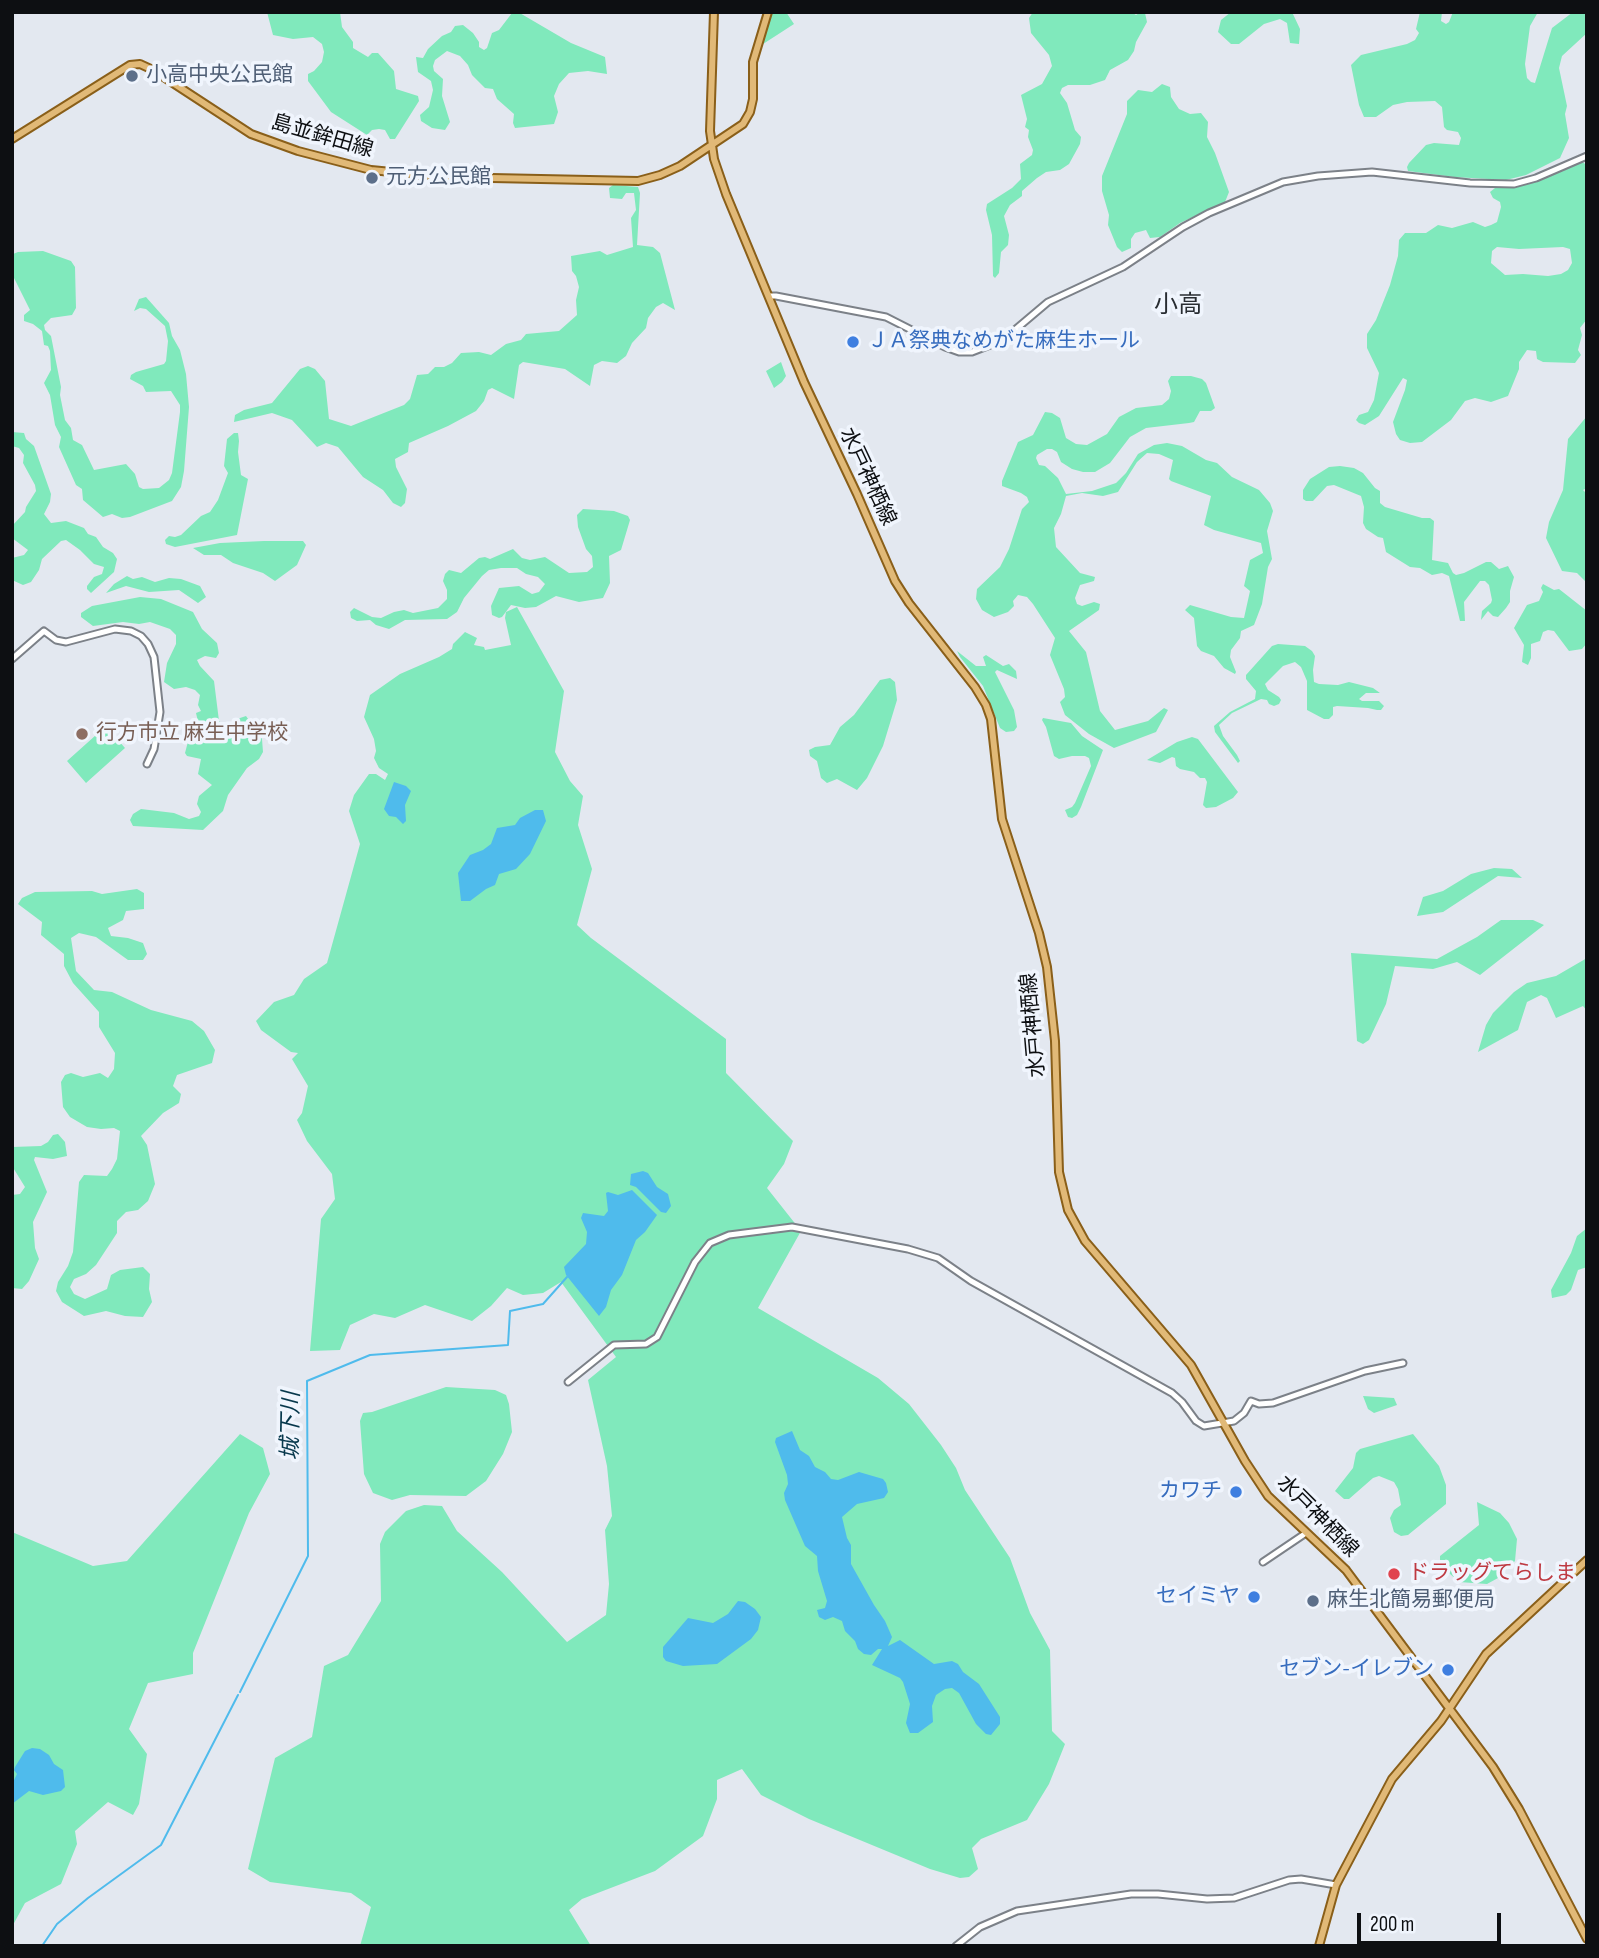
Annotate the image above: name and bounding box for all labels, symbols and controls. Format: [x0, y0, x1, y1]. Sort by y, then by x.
place label: 小高中央公民館 [146, 63, 293, 89]
marker: 小高中央公民館 [124, 68, 140, 84]
street label: 島並鉾田線 [268, 110, 376, 164]
place label: 元方公民館 [386, 165, 491, 191]
marker: 元方公民館 [364, 170, 380, 186]
district label: 小高 [1154, 292, 1202, 320]
place label: ＪＡ祭典なめがた麻生ホール [867, 329, 1140, 355]
marker: ＪＡ祭典なめがた麻生ホール [845, 334, 861, 350]
street label: 水戸神栖線 [833, 424, 901, 530]
place label: 行方市立 麻生中学校 [96, 721, 288, 747]
marker: 行方市立 麻生中学校 [74, 726, 90, 742]
street label: 水戸神栖線 [1017, 972, 1051, 1078]
water label: 城下川 [278, 1391, 306, 1461]
street label: 水戸神栖線 [1271, 1471, 1363, 1563]
place label: カワチ [1159, 1479, 1222, 1505]
marker: カワチ [1228, 1484, 1244, 1500]
place label: ドラッグてらしま [1408, 1561, 1576, 1587]
marker: ドラッグてらしま [1386, 1566, 1402, 1582]
place label: セイミヤ [1156, 1584, 1240, 1610]
place label: 麻生北簡易郵便局 [1327, 1588, 1495, 1614]
marker: セイミヤ [1246, 1589, 1262, 1605]
marker: 麻生北簡易郵便局 [1305, 1593, 1321, 1609]
place label: セブン-イレブン [1279, 1657, 1434, 1683]
marker: セブン-イレブン [1440, 1662, 1456, 1678]
scale bar [1361, 1898, 1504, 1942]
text: 200 m [1370, 1912, 1414, 1937]

